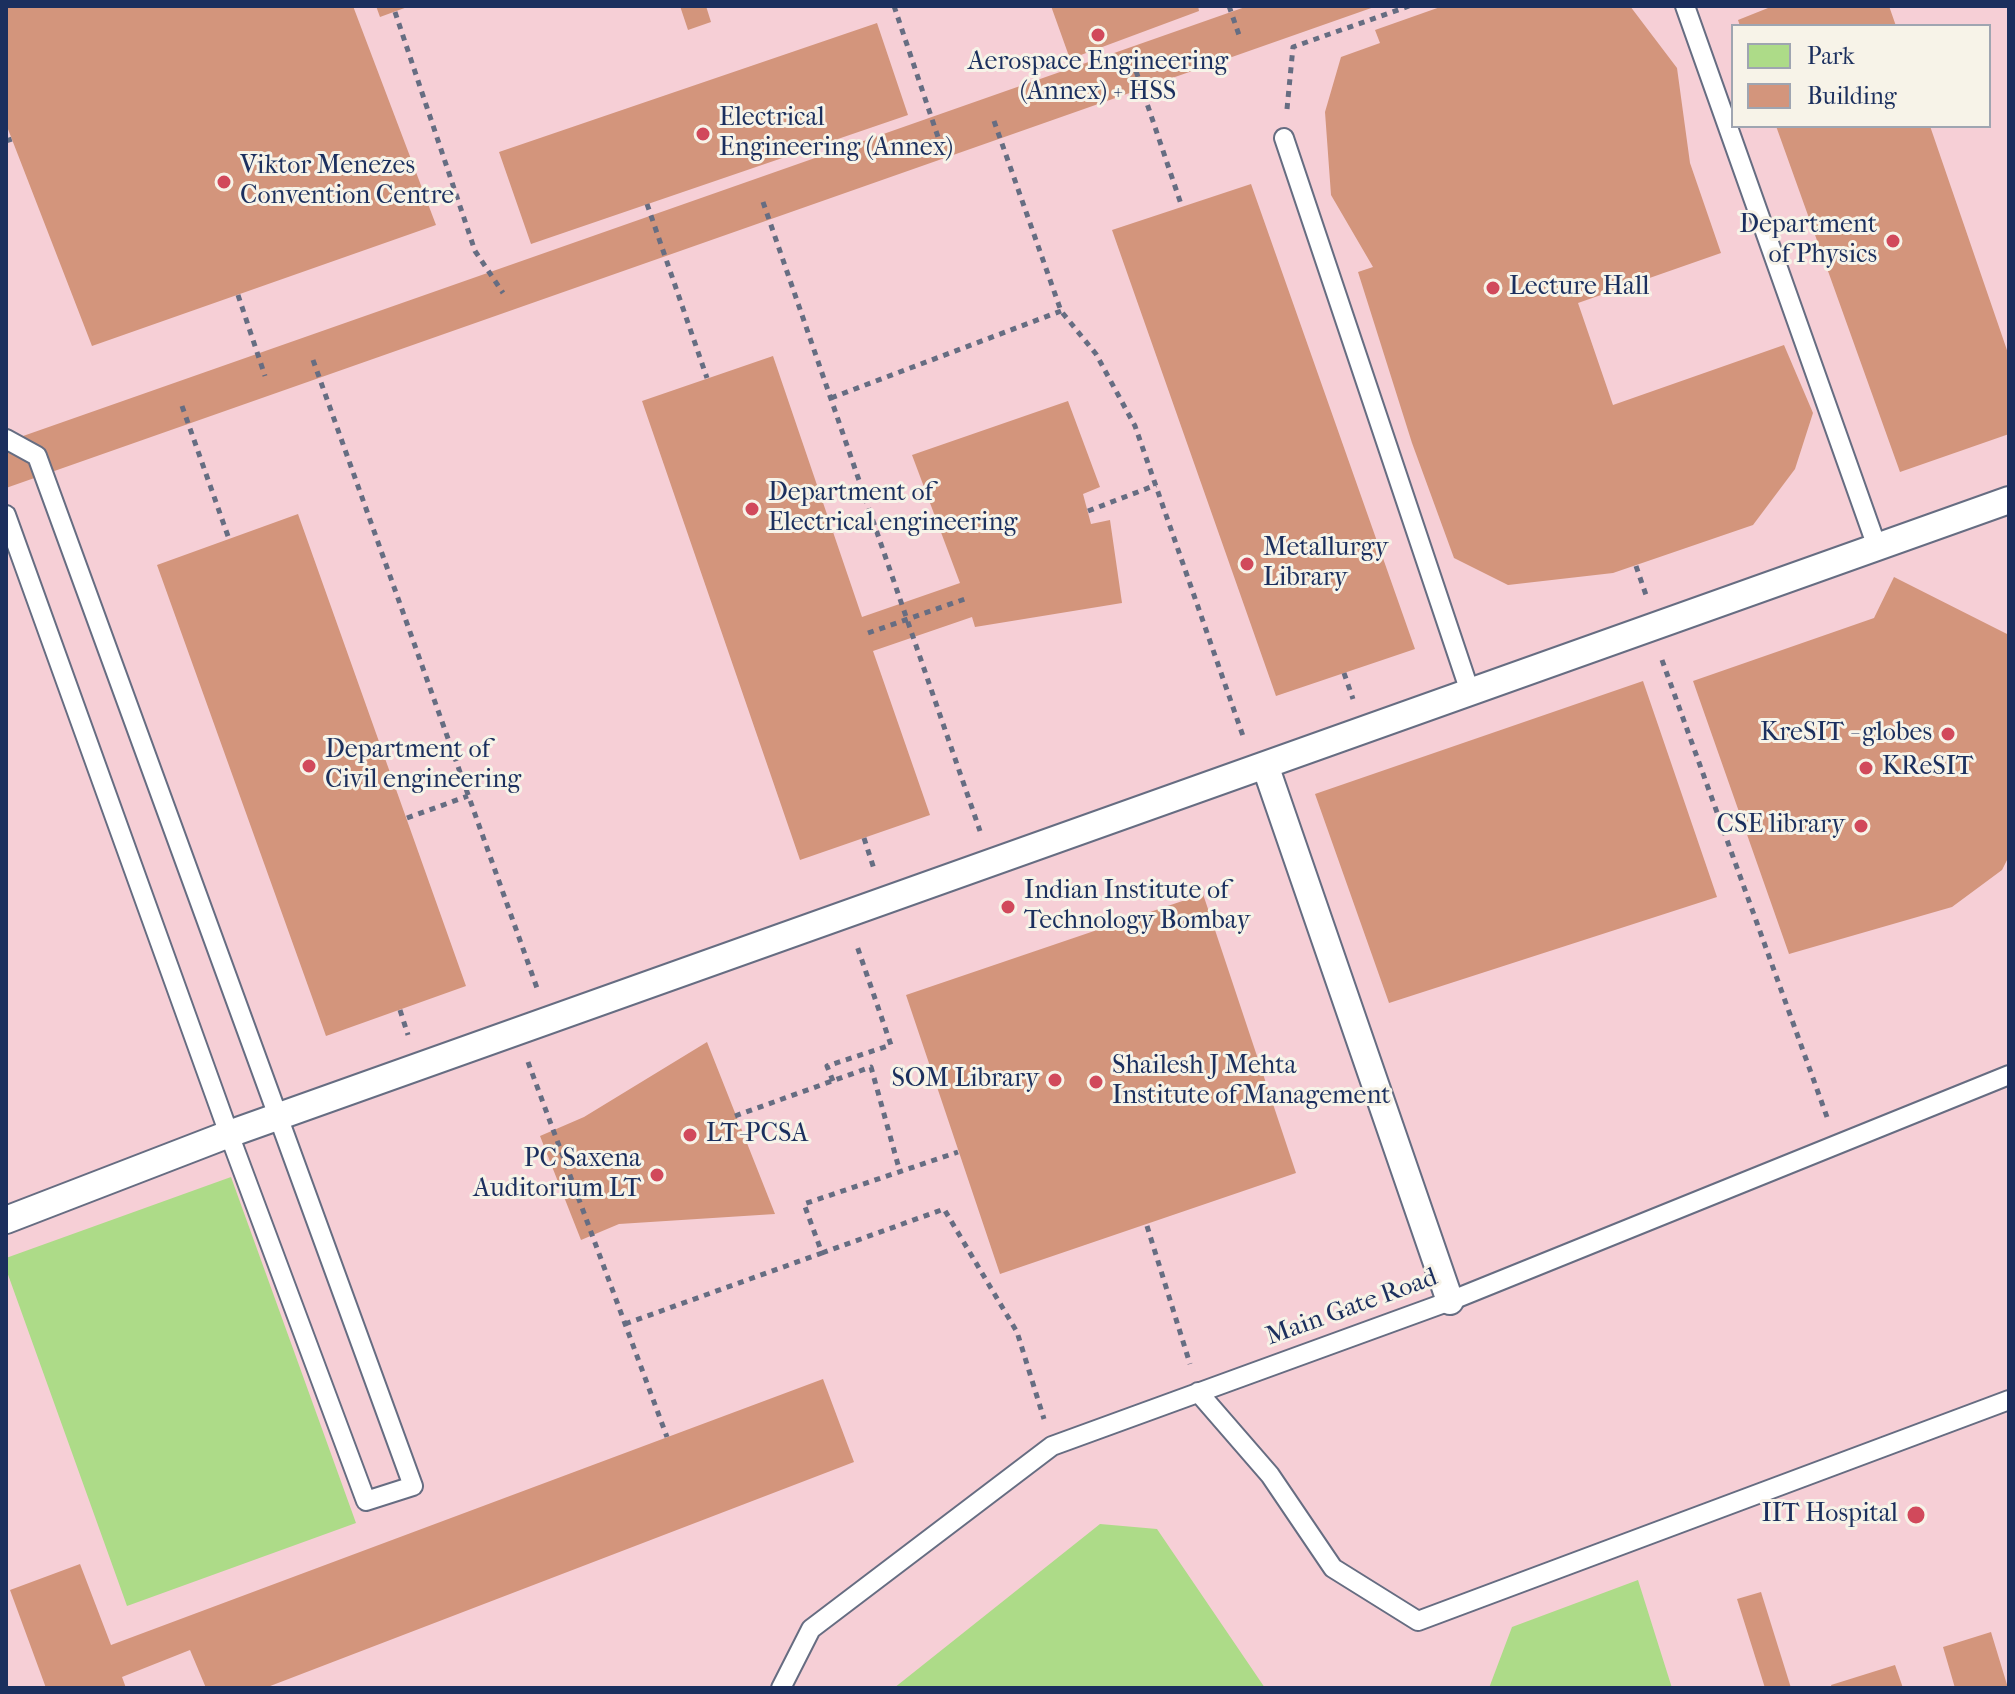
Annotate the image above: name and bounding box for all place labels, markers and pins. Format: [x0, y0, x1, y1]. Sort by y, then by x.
marker: Aerospace Engineering (Annex) + HSS [1089, 26, 1107, 44]
place label: Aerospace Engineering (Annex) + HSS [968, 47, 1228, 108]
place label: Electrical Engineering (Annex) [719, 103, 953, 164]
marker: Electrical Engineering (Annex) [694, 125, 712, 143]
place label: Viktor Menezes Convention Centre [240, 151, 454, 212]
marker: Viktor Menezes Convention Centre [215, 173, 233, 191]
place label: Department of Physics [1739, 210, 1877, 272]
marker: Department of Physics [1884, 232, 1902, 250]
place label: Lecture Hall [1509, 272, 1649, 304]
marker: Lecture Hall [1484, 279, 1502, 297]
place label: Department of Electrical engineering [768, 478, 1017, 540]
marker: Department of Electrical engineering [743, 500, 761, 518]
place label: Metallurgy Library [1263, 533, 1388, 594]
marker: Metallurgy Library [1238, 555, 1256, 573]
place label: KreSIT - globes [1760, 718, 1932, 750]
marker: KreSIT - globes [1939, 725, 1957, 743]
place label: Department of Civil engineering [325, 735, 521, 796]
place label: KReSIT [1882, 752, 1973, 784]
marker: Department of Civil engineering [300, 757, 318, 775]
marker: KReSIT [1857, 759, 1875, 777]
place label: CSE library [1716, 810, 1845, 842]
marker: CSE library [1852, 817, 1870, 835]
place label: Indian Institute of Technology Bombay [1024, 876, 1250, 938]
marker: Indian Institute of Technology Bombay [999, 898, 1017, 916]
place label: Shailesh J Mehta Institute of Management [1112, 1051, 1391, 1112]
place label: SOM Library [891, 1064, 1039, 1096]
marker: SOM Library [1046, 1071, 1064, 1089]
marker: Shailesh J Mehta Institute of Management [1087, 1073, 1105, 1091]
place label: LT-PCSA [706, 1119, 808, 1151]
marker: LT-PCSA [681, 1126, 699, 1144]
place label: PC Saxena Auditorium LT [473, 1144, 641, 1206]
marker: PC Saxena Auditorium LT [648, 1166, 666, 1184]
place label: IIT Hospital [1762, 1499, 1898, 1531]
marker: IIT Hospital [1905, 1504, 1927, 1526]

